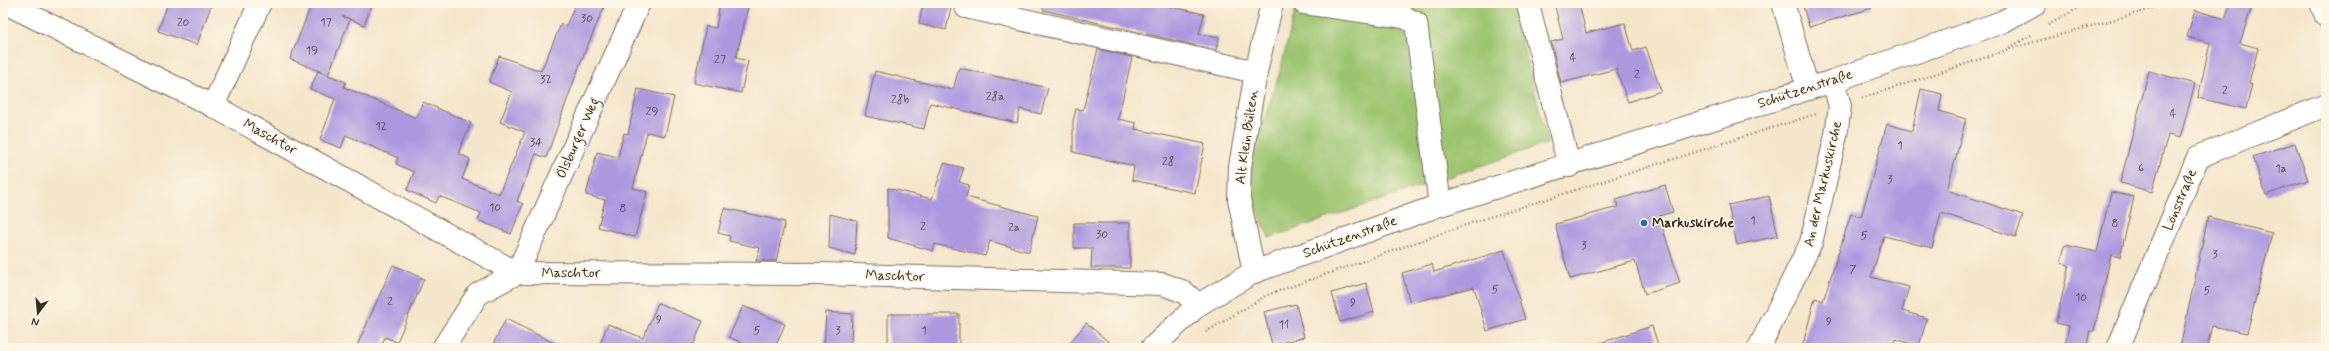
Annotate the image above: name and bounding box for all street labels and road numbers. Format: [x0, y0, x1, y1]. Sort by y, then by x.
street label: Schützenstraße [1755, 65, 1855, 113]
street label: Alt Klein Bülten [1231, 88, 1263, 186]
street label: Ölsburger Weg [552, 95, 606, 182]
street label: Maschtor [240, 115, 300, 159]
street label: An der Markuskirche [1800, 119, 1846, 249]
street label: Lönsstraße [2159, 166, 2201, 234]
street label: Schützenstraße [1301, 212, 1400, 262]
street label: Maschtor [541, 264, 601, 282]
street label: Maschtor [865, 266, 925, 286]

